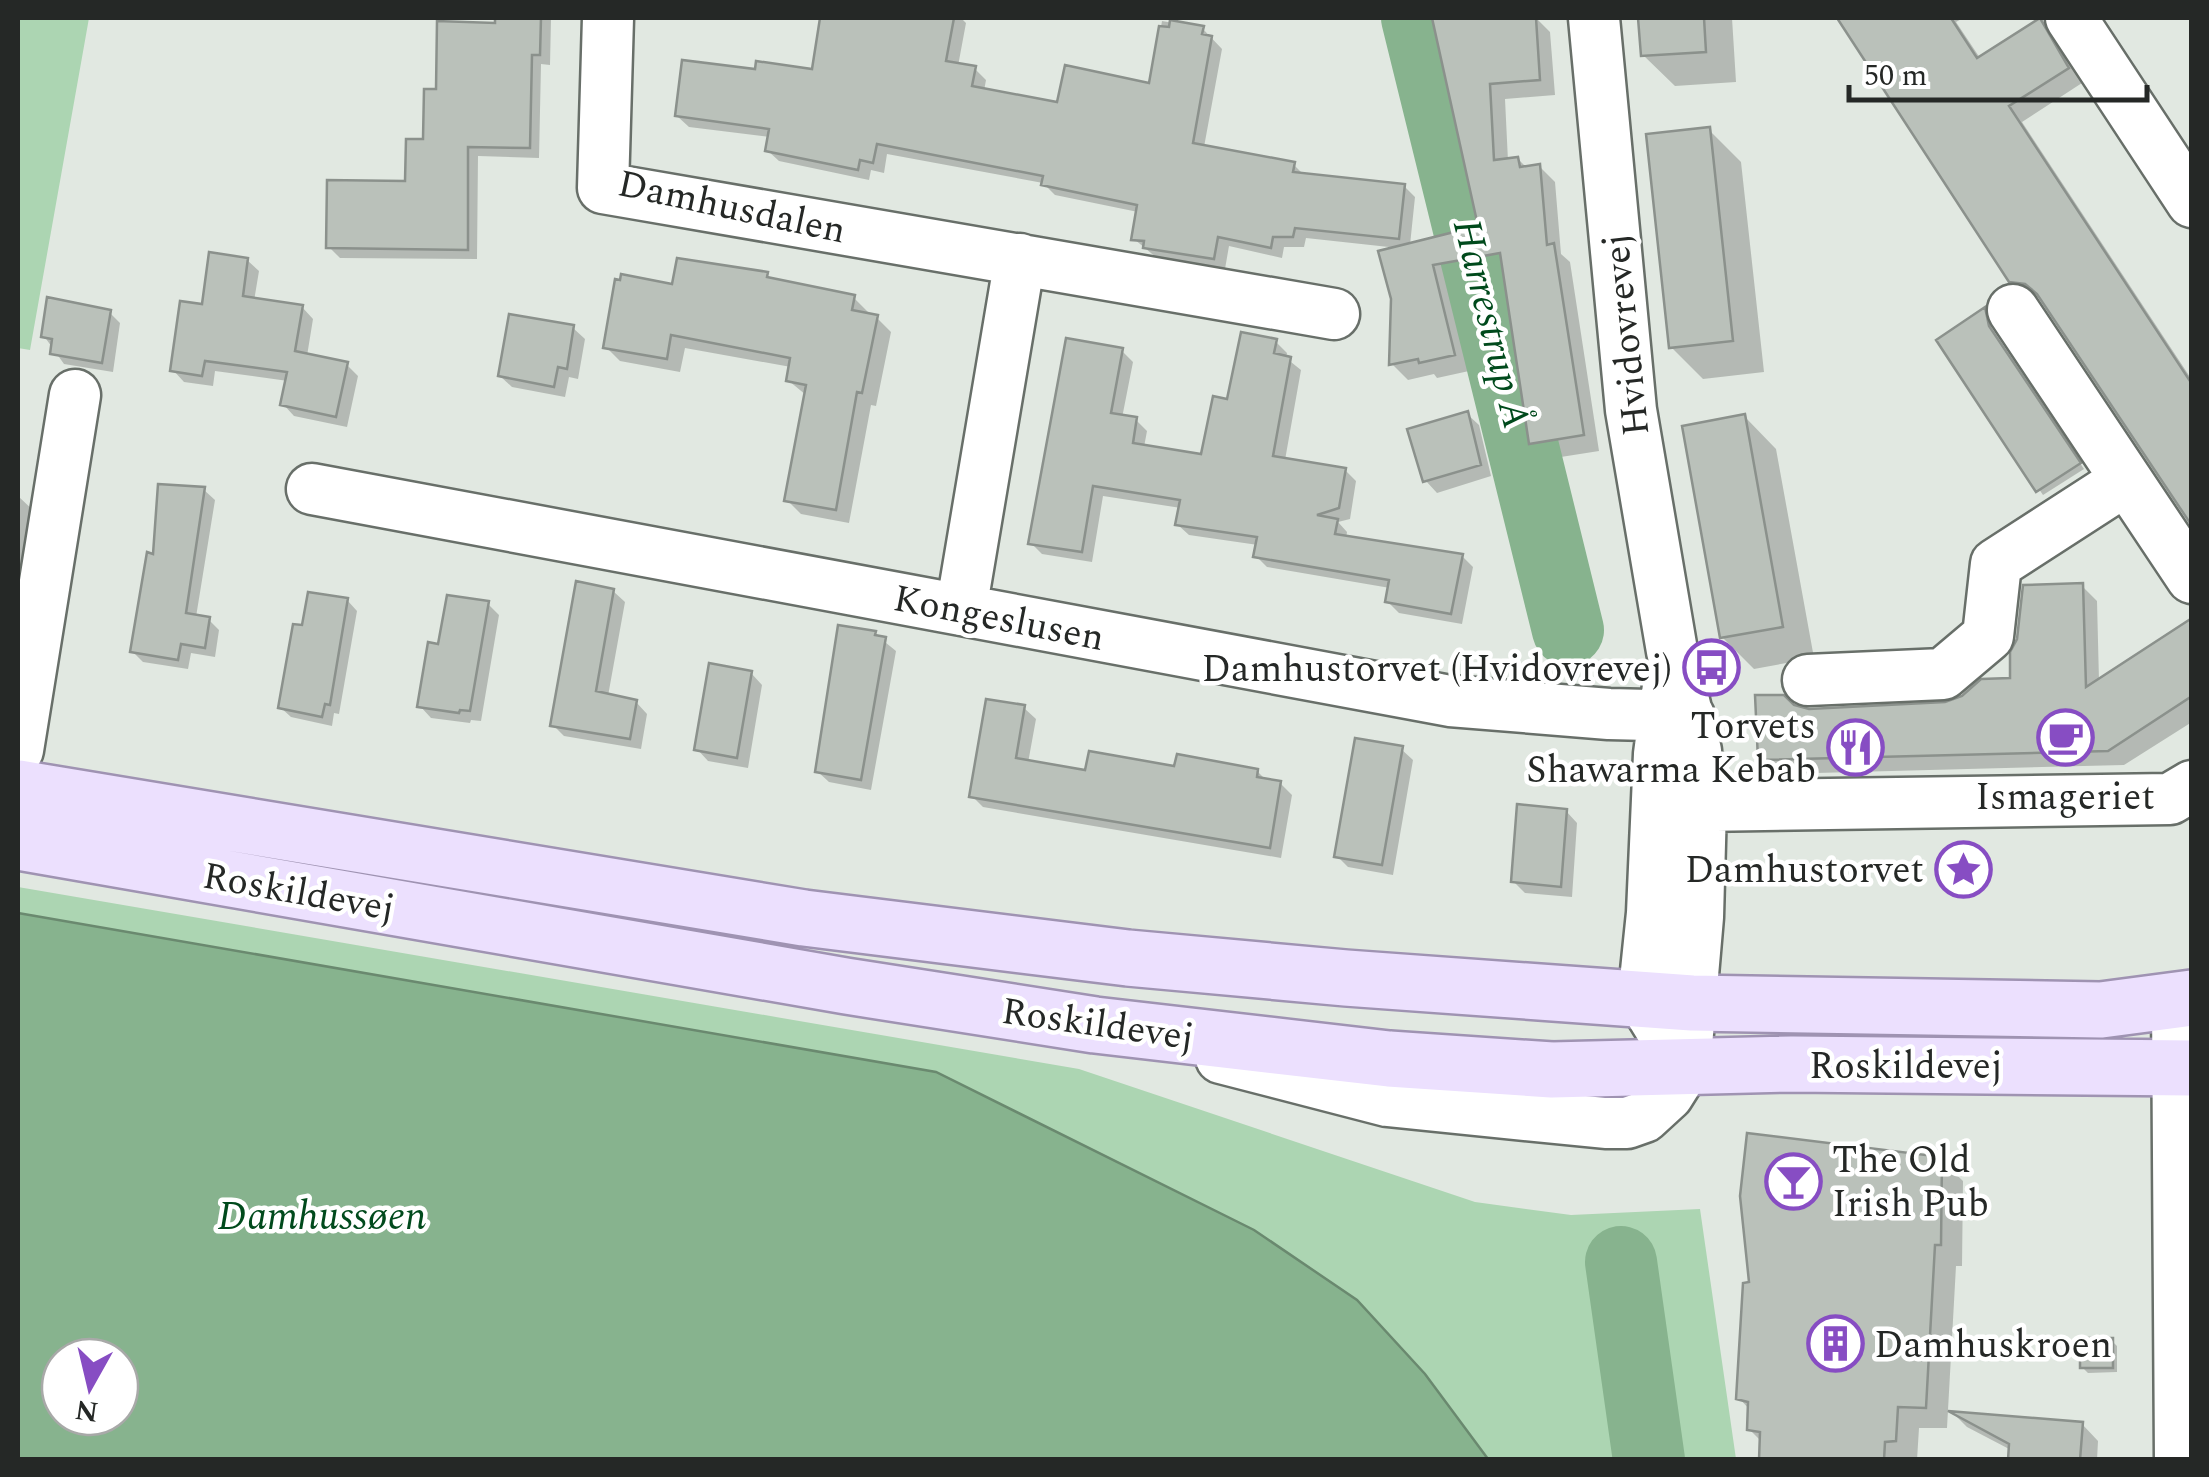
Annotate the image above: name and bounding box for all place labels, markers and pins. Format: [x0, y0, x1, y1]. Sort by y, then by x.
bus stop icon: Damhustorvet (Hvidovrevej) [1681, 638, 1741, 698]
place label: Damhustorvet (Hvidovrevej) [1202, 641, 1672, 699]
place label: Torvets Shawarma Kebab [1526, 698, 1816, 800]
cafe icon: Ismageriet [2035, 708, 2095, 768]
restaurant icon: Torvets Shawarma Kebab [1825, 717, 1885, 777]
place label: Ismageriet [1975, 769, 2155, 827]
place icon: Damhustorvet [1933, 839, 1993, 899]
place label: Damhustorvet [1685, 842, 1924, 900]
place label: The Old Irish Pub [1832, 1132, 1989, 1234]
bar icon: The Old Irish Pub [1763, 1151, 1823, 1211]
building icon: Damhuskroen [1805, 1314, 1865, 1374]
place label: Damhuskroen [1874, 1317, 2112, 1375]

